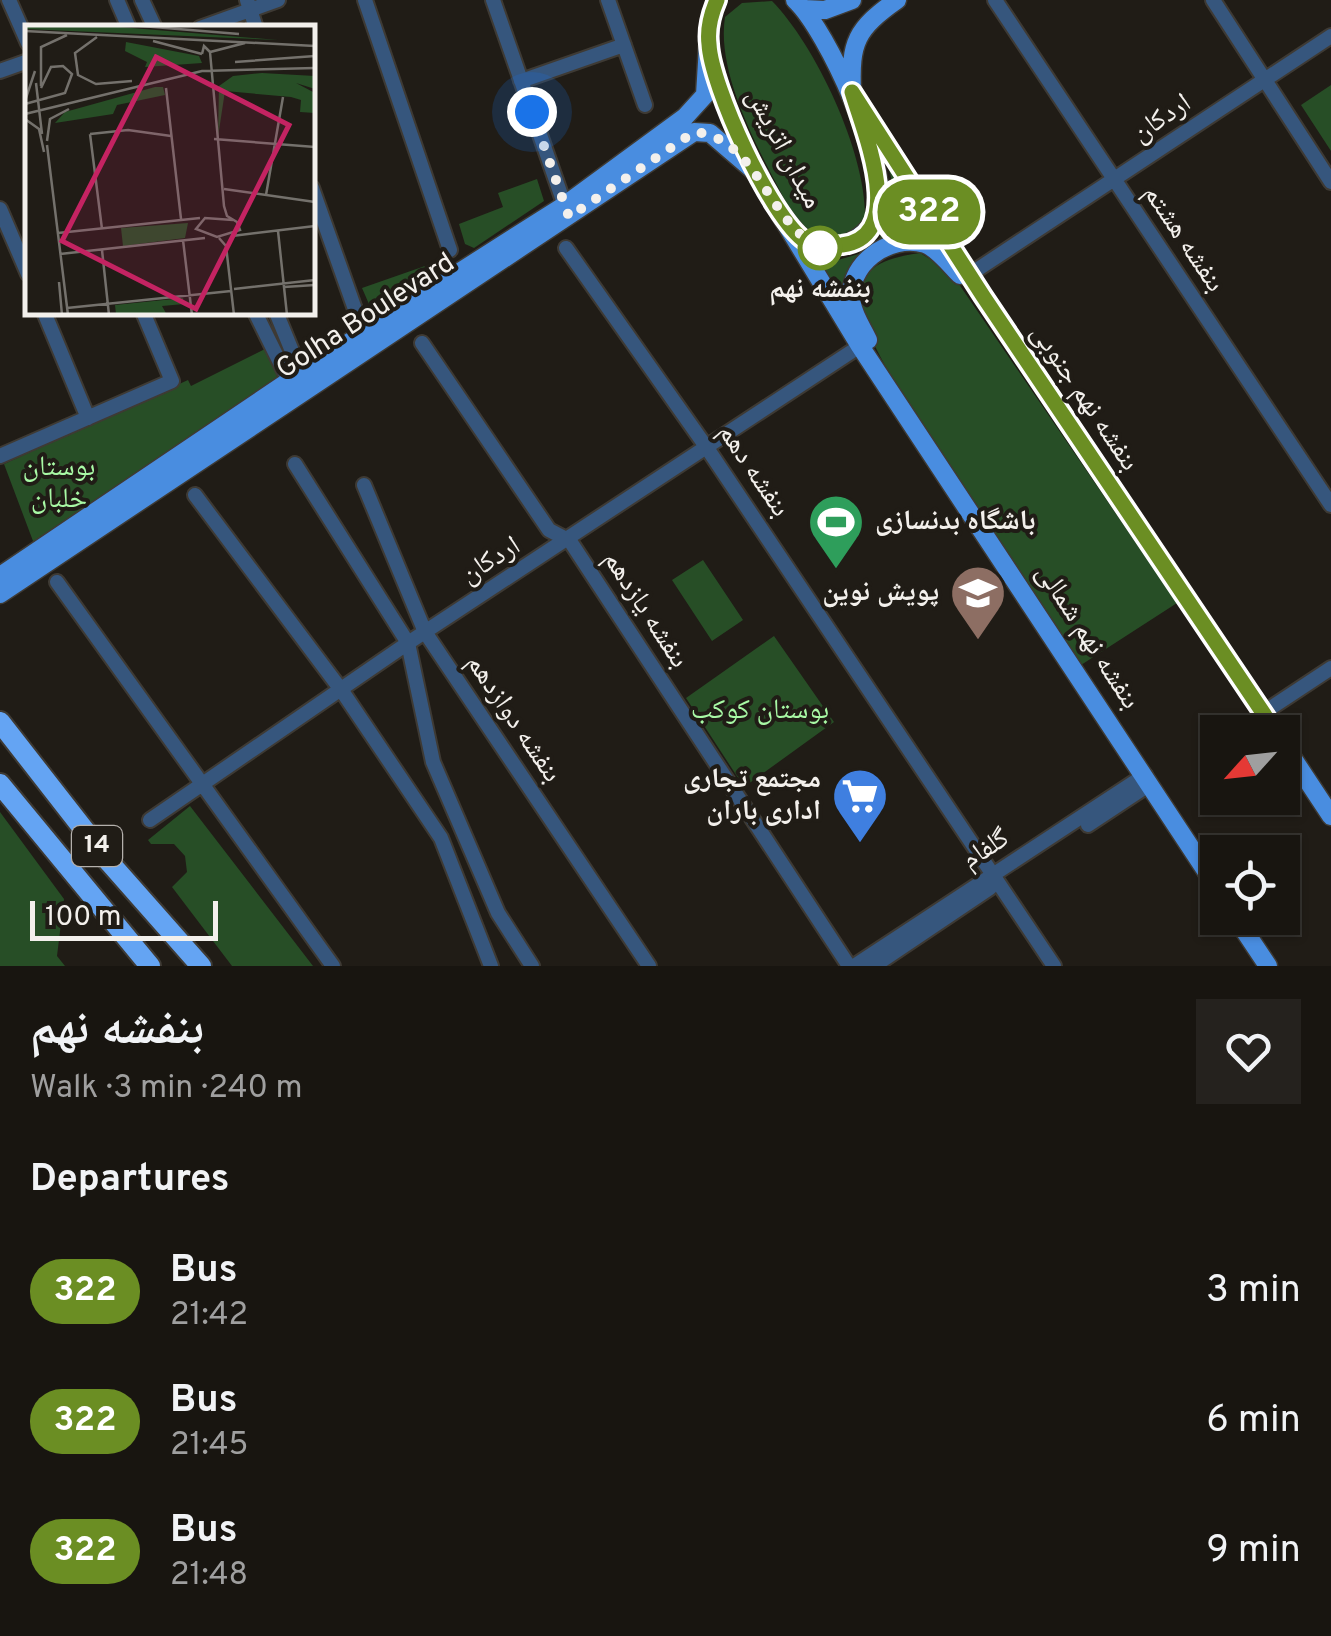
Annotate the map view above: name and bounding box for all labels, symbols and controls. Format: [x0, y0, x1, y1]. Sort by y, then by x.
inset map [25, 25, 315, 315]
street label: میدان اتریش [736, 83, 830, 215]
street label: اردکان [1125, 86, 1199, 152]
your location [507, 87, 557, 137]
street label: بنفشه هشتم [1134, 178, 1232, 300]
line badge: 322 [872, 180, 986, 244]
text: 322 [897, 190, 961, 234]
marker: بنفشه نهم [799, 227, 841, 269]
street label: Golha Boulevard [270, 246, 462, 388]
place label: بنفشه نهم [769, 272, 871, 308]
street label: بنفشه نهم جنوبی [1021, 317, 1147, 479]
street label: بنفشه دهم [709, 417, 797, 525]
park label: بوستان خلبان [23, 450, 95, 518]
sports icon: باشگاه بدنسازی [806, 492, 866, 571]
place label: باشگاه بدنسازی [875, 504, 1035, 540]
street label: اردکان [454, 529, 528, 593]
street label: بنفشه یازدهم [594, 545, 696, 675]
street label: بنفشه نهم شمالی [1027, 557, 1147, 717]
school or university icon: پویش نوین [948, 563, 1008, 642]
place label: پویش نوین [822, 575, 939, 611]
street label: بنفشه دوازدهم [457, 648, 569, 790]
park label: بوستان کوکب [691, 693, 829, 729]
north arrow [1200, 715, 1300, 815]
map controls [1200, 715, 1300, 935]
place label: مجتمع تجاری اداری باران [683, 762, 821, 830]
supermarket icon: مجتمع تجاری اداری باران [830, 766, 890, 845]
street label: گلفام [955, 821, 1017, 879]
road number: 14 [72, 826, 122, 866]
button: locate [1200, 835, 1300, 935]
scale bar [30, 896, 218, 940]
text: 100 m [45, 900, 121, 936]
button: heart [1196, 999, 1301, 1104]
text: بنفشه نهم [30, 1001, 204, 1061]
text: Walk · 3 min · 240 m [30, 1069, 303, 1109]
text: Departures [30, 1156, 230, 1205]
text: Bus [170, 1247, 237, 1296]
text: 3 min [1206, 1267, 1301, 1316]
text: 322 [53, 1269, 117, 1313]
text: 21:42 [170, 1296, 248, 1336]
text: Bus [170, 1377, 237, 1426]
text: 6 min [1206, 1397, 1301, 1446]
text: 322 [53, 1399, 117, 1443]
text: 21:45 [170, 1426, 248, 1466]
text: Bus [170, 1507, 237, 1556]
text: 9 min [1206, 1527, 1301, 1576]
text: 322 [53, 1529, 117, 1573]
text: 21:48 [170, 1556, 248, 1596]

